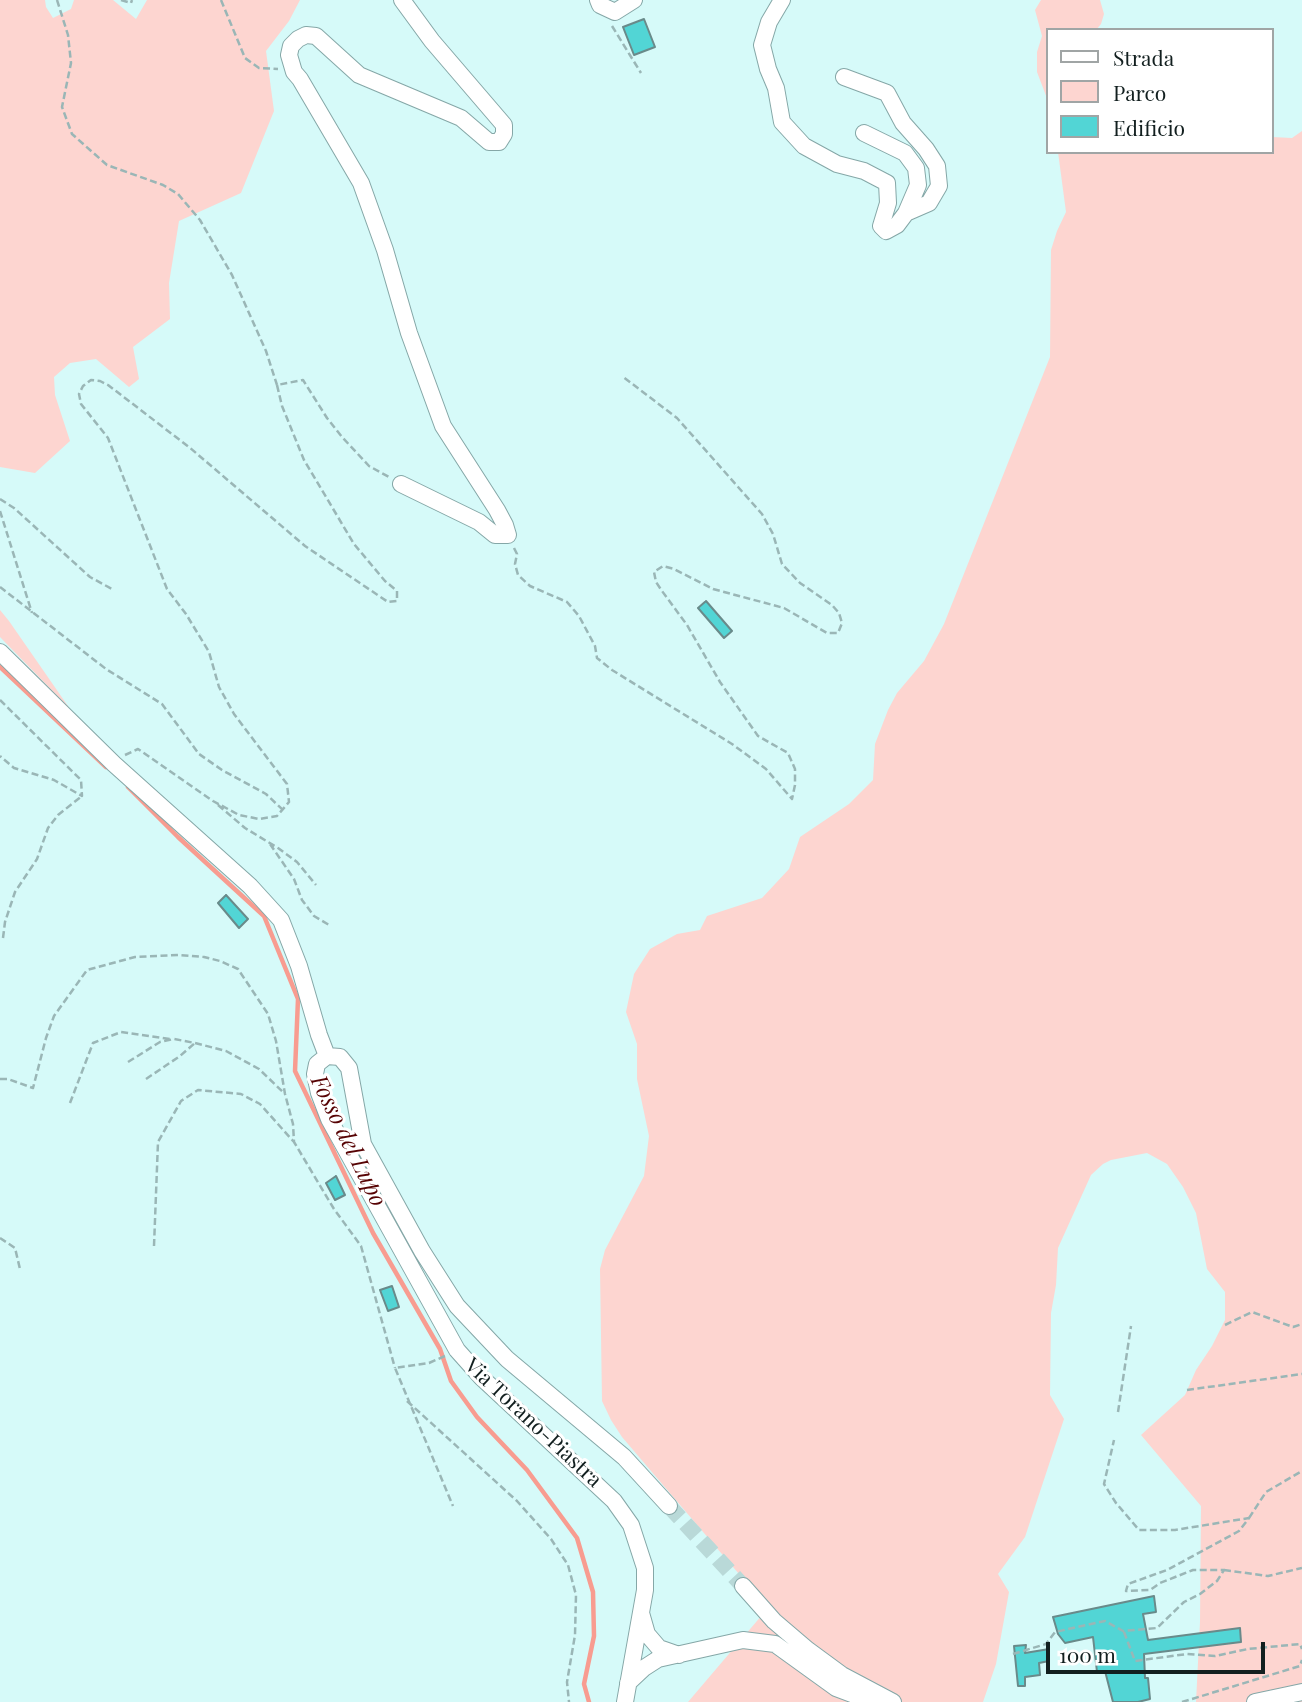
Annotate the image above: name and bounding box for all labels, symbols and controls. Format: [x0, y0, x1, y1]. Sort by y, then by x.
legend [1046, 28, 1274, 154]
text: Strada [1113, 43, 1174, 71]
text: Parco [1113, 78, 1166, 106]
text: Edificio [1113, 113, 1185, 141]
water label: Fosso del Lupo [304, 1071, 392, 1211]
street label: Via Torano-Piastra [459, 1353, 607, 1493]
scale bar [1050, 1628, 1269, 1672]
text: 100 m [1059, 1640, 1116, 1668]

